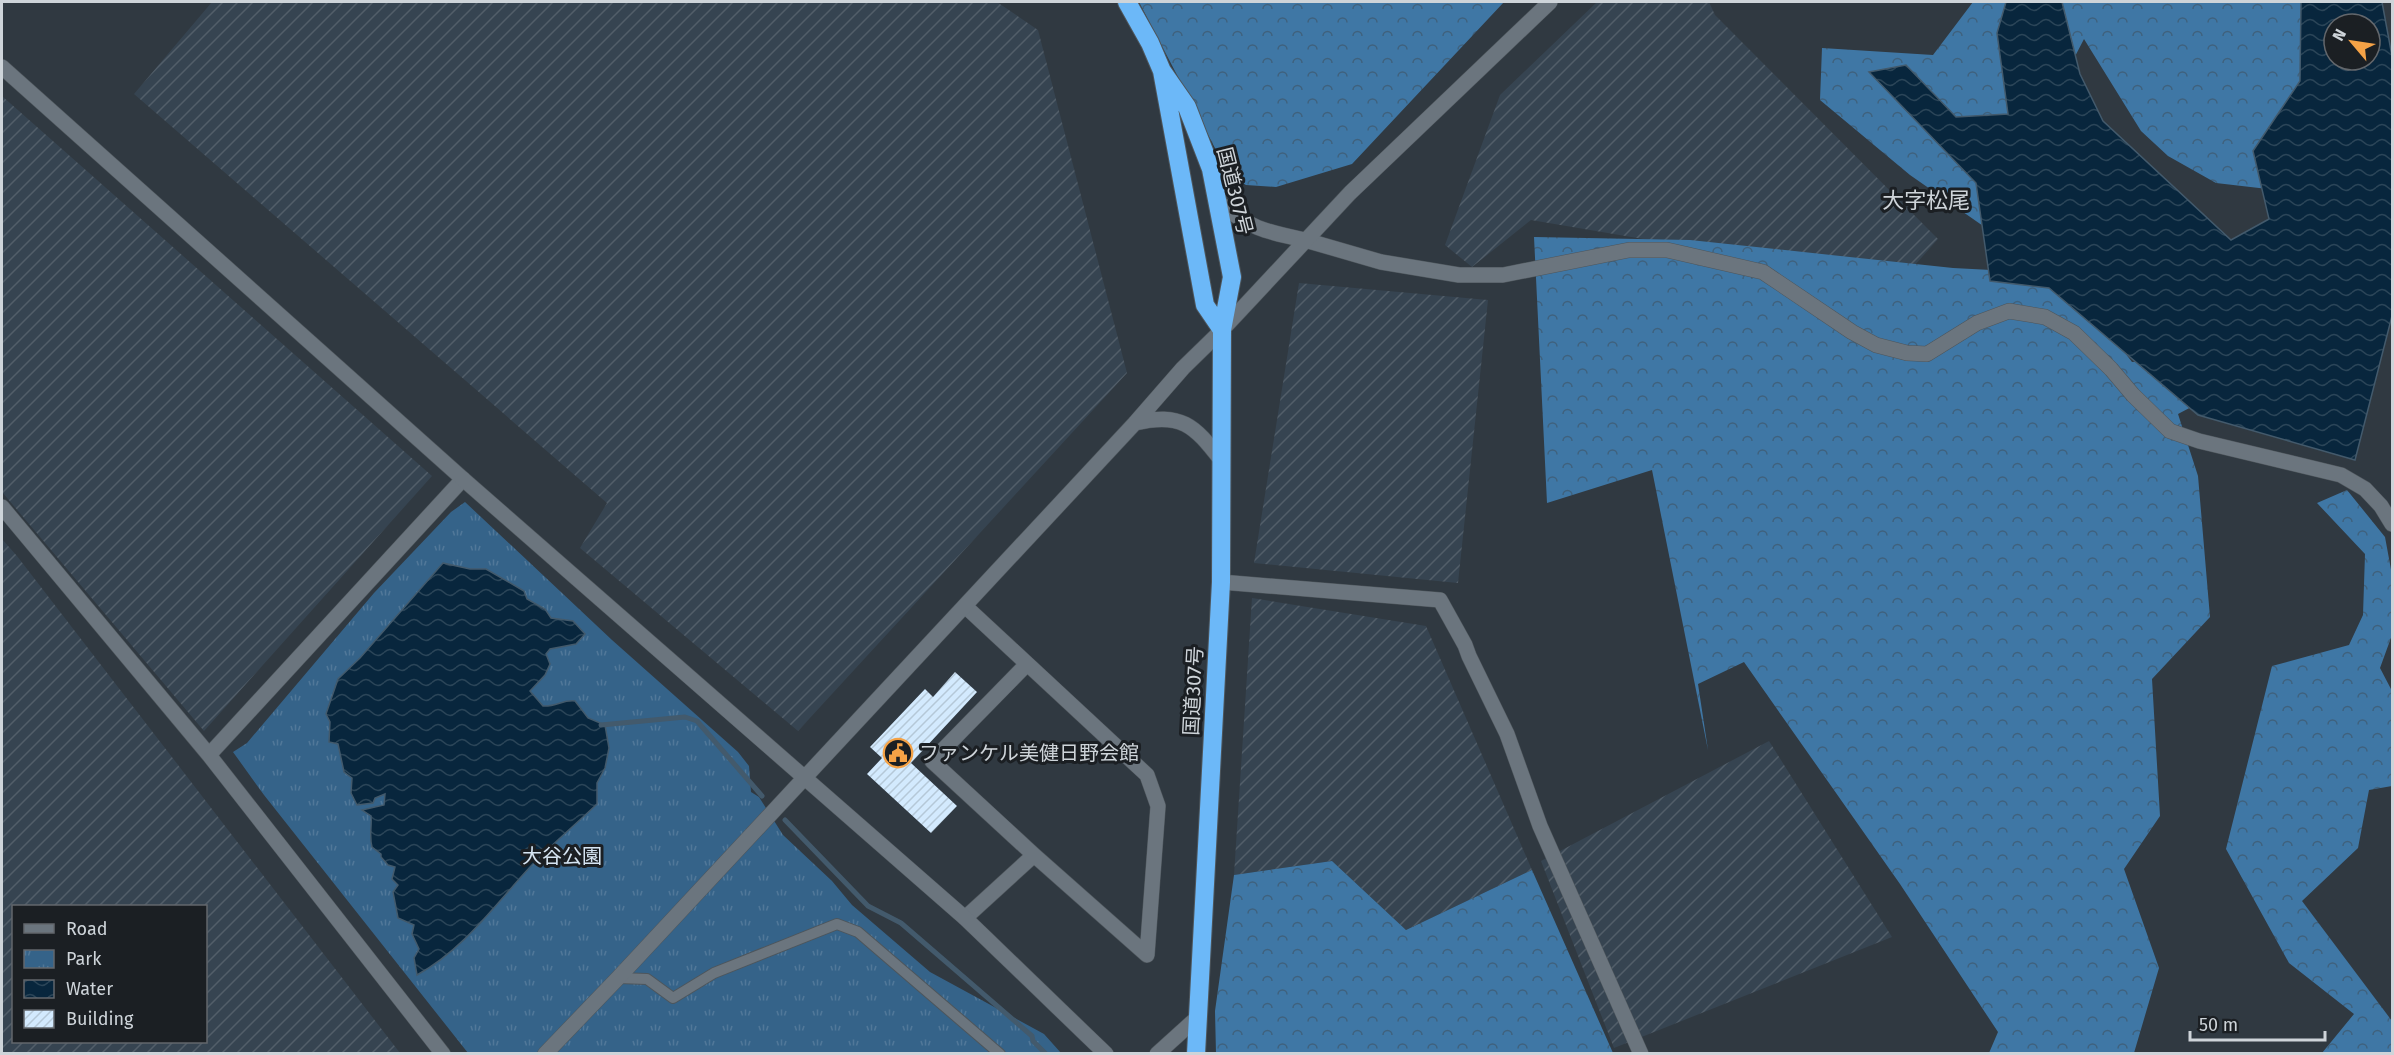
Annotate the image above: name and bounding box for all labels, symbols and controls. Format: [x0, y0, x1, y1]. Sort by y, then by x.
north arrow [2322, 12, 2382, 72]
text: N [2328, 26, 2350, 44]
street label: 国道307号 [1213, 145, 1257, 237]
district label: 大字松尾 [1882, 187, 1970, 214]
street label: 国道307号 [1179, 646, 1207, 736]
public building icon: ファンケル美健日野会館 [882, 737, 914, 769]
place label: ファンケル美健日野会館 [919, 741, 1139, 765]
park label: 大谷公園 [522, 844, 602, 868]
legend [12, 905, 207, 1043]
text: Road [66, 918, 108, 940]
text: Park [66, 948, 102, 970]
text: Water [66, 978, 113, 1000]
scale bar [2190, 1004, 2325, 1042]
text: Building [66, 1008, 134, 1030]
text: 50 m [2199, 1014, 2238, 1036]

